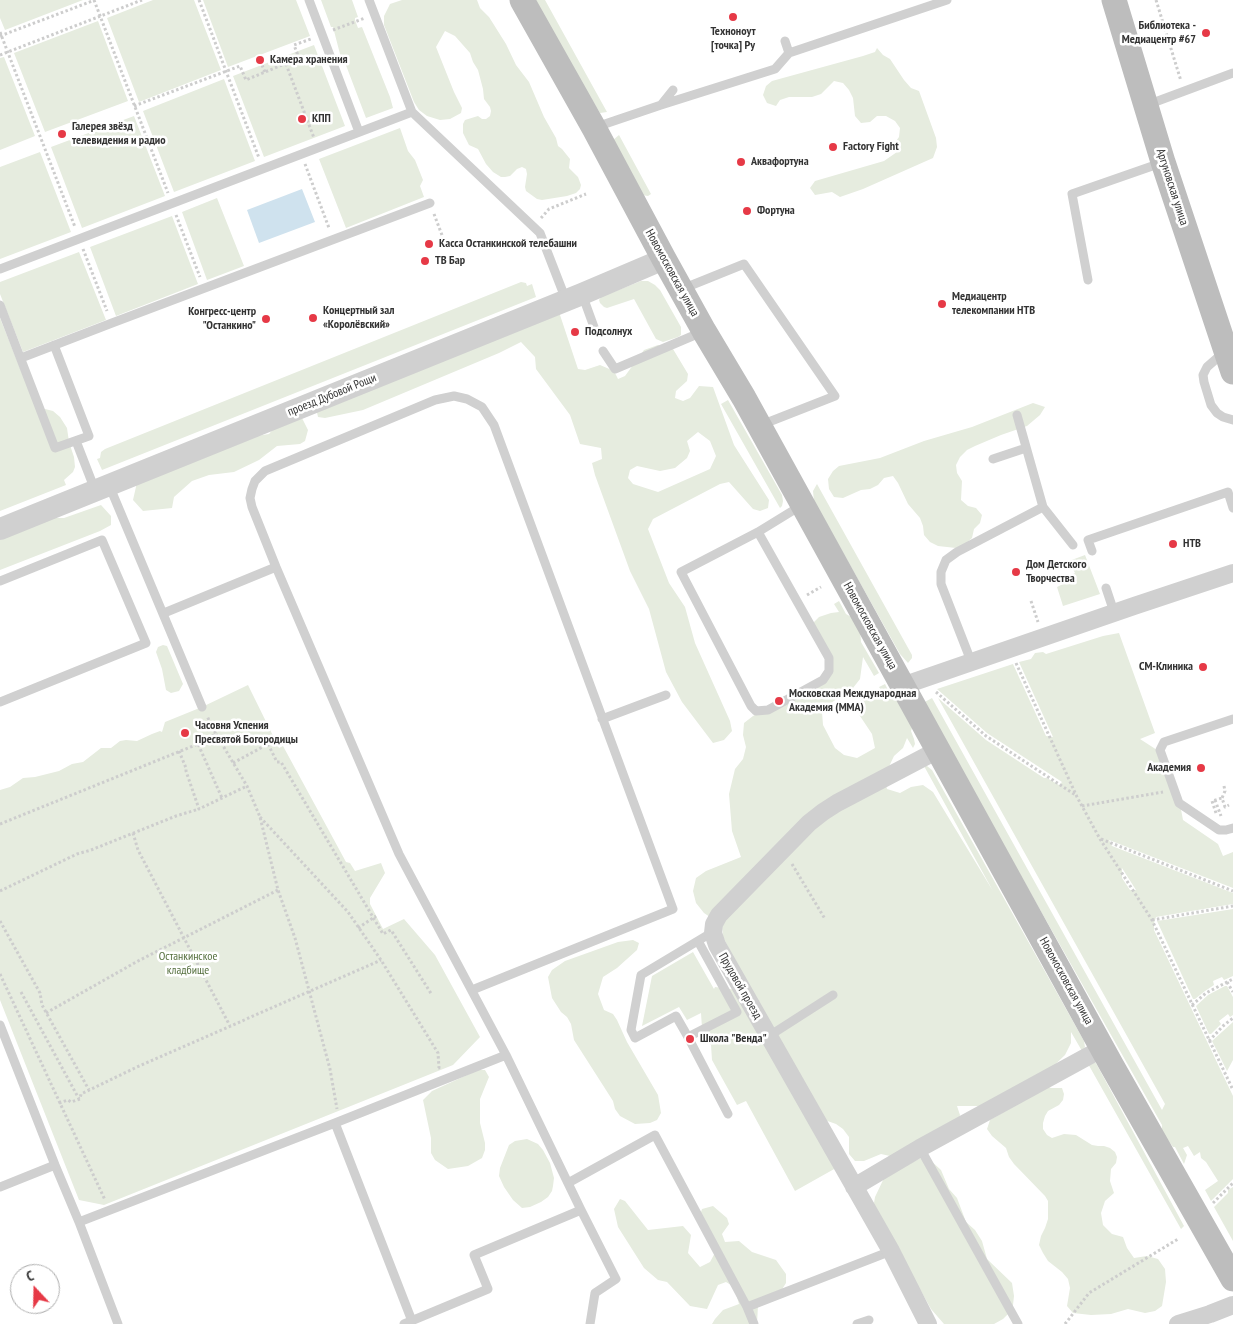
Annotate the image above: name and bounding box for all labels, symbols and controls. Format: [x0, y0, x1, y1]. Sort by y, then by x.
marker: Техноноут [точка] Ру [727, 11, 739, 23]
place label: Библиотека - Медиацентр #67 [1122, 19, 1196, 47]
place label: Техноноут [точка] Ру [710, 25, 756, 53]
marker: Библиотека - Медиацентр #67 [1200, 27, 1212, 39]
place label: Камера хранения [270, 53, 348, 67]
marker: Камера хранения [254, 54, 266, 66]
place label: КПП [312, 112, 331, 126]
marker: КПП [296, 113, 308, 125]
place label: Галерея звёзд телевидения и радио [72, 120, 166, 148]
marker: Галерея звёзд телевидения и радио [56, 128, 68, 140]
place label: Factory Fight [843, 140, 899, 154]
marker: Factory Fight [827, 141, 839, 153]
street label: Аргуновская улица [1153, 147, 1191, 227]
place label: Аквафортуна [751, 155, 809, 169]
marker: Аквафортуна [735, 156, 747, 168]
place label: Фортуна [757, 204, 795, 218]
marker: Фортуна [741, 205, 753, 217]
street label: Новомосковская улица [642, 227, 702, 319]
place label: Касса Останкинской телебашни [439, 237, 577, 251]
marker: Касса Останкинской телебашни [423, 238, 435, 250]
place label: ТВ Бар [435, 254, 465, 268]
marker: ТВ Бар [419, 255, 431, 267]
place label: Медиацентр телекомпании НТВ [952, 290, 1035, 318]
marker: Медиацентр телекомпании НТВ [936, 298, 948, 310]
place label: Концертный зал «Королёвский» [323, 304, 394, 332]
place label: Конгресс-центр "Останкино" [188, 305, 256, 333]
marker: Концертный зал «Королёвский» [307, 312, 319, 324]
marker: Конгресс-центр "Останкино" [260, 313, 272, 325]
place label: Подсолнух [585, 325, 632, 339]
marker: Подсолнух [569, 326, 581, 338]
street label: проезд Дубовой Рощи [286, 371, 378, 419]
place label: НТВ [1183, 537, 1201, 551]
marker: НТВ [1167, 538, 1179, 550]
place label: Дом Детского Творчества [1026, 558, 1086, 586]
marker: Дом Детского Творчества [1010, 566, 1022, 578]
street label: Новомосковская улица [840, 580, 900, 672]
place label: СМ-Клиника [1139, 660, 1193, 674]
marker: СМ-Клиника [1197, 661, 1209, 673]
place label: Московская Международная Академия (ММА) [789, 687, 916, 715]
marker: Московская Международная Академия (ММА) [773, 695, 785, 707]
place label: Часовня Успения Пресвятой Богородицы [195, 719, 298, 747]
marker: Часовня Успения Пресвятой Богородицы [179, 727, 191, 739]
place label: Академия [1147, 761, 1191, 775]
marker: Академия [1195, 762, 1207, 774]
street label: Новомосковская улица [1036, 935, 1096, 1027]
park label: Останкинское кладбище [159, 950, 217, 978]
street label: Прудовой проезд [715, 950, 765, 1022]
place label: Школа "Венда" [700, 1032, 767, 1046]
marker: Школа "Венда" [684, 1033, 696, 1045]
north arrow [10, 1264, 60, 1314]
text: С [24, 1266, 36, 1285]

